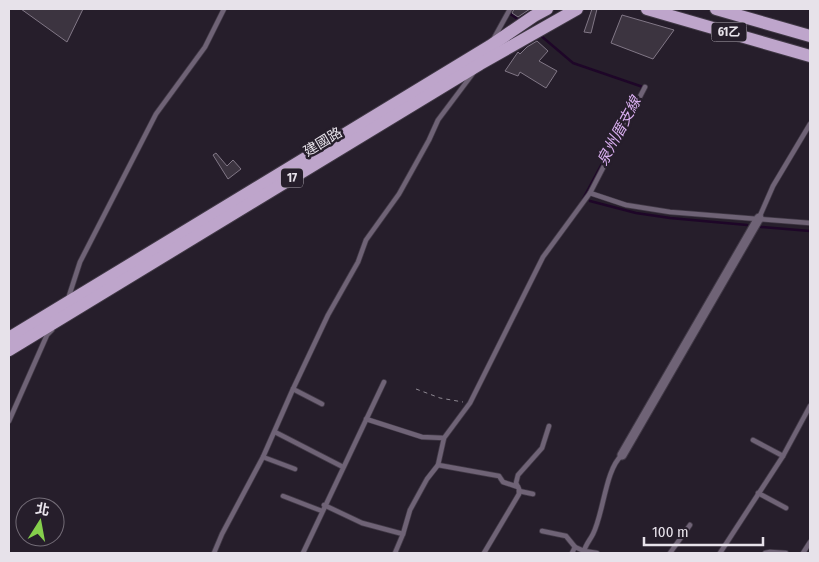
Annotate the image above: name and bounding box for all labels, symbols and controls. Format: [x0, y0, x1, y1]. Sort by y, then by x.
road number: 61乙 [712, 22, 746, 42]
water label: 泉州厝支線 [593, 92, 645, 168]
street label: 建國路 [301, 124, 345, 160]
road number: 17 [281, 168, 303, 188]
north arrow [15, 497, 65, 547]
text: 北 [34, 500, 51, 519]
scale bar [644, 514, 763, 546]
text: 100 m [652, 523, 689, 541]

